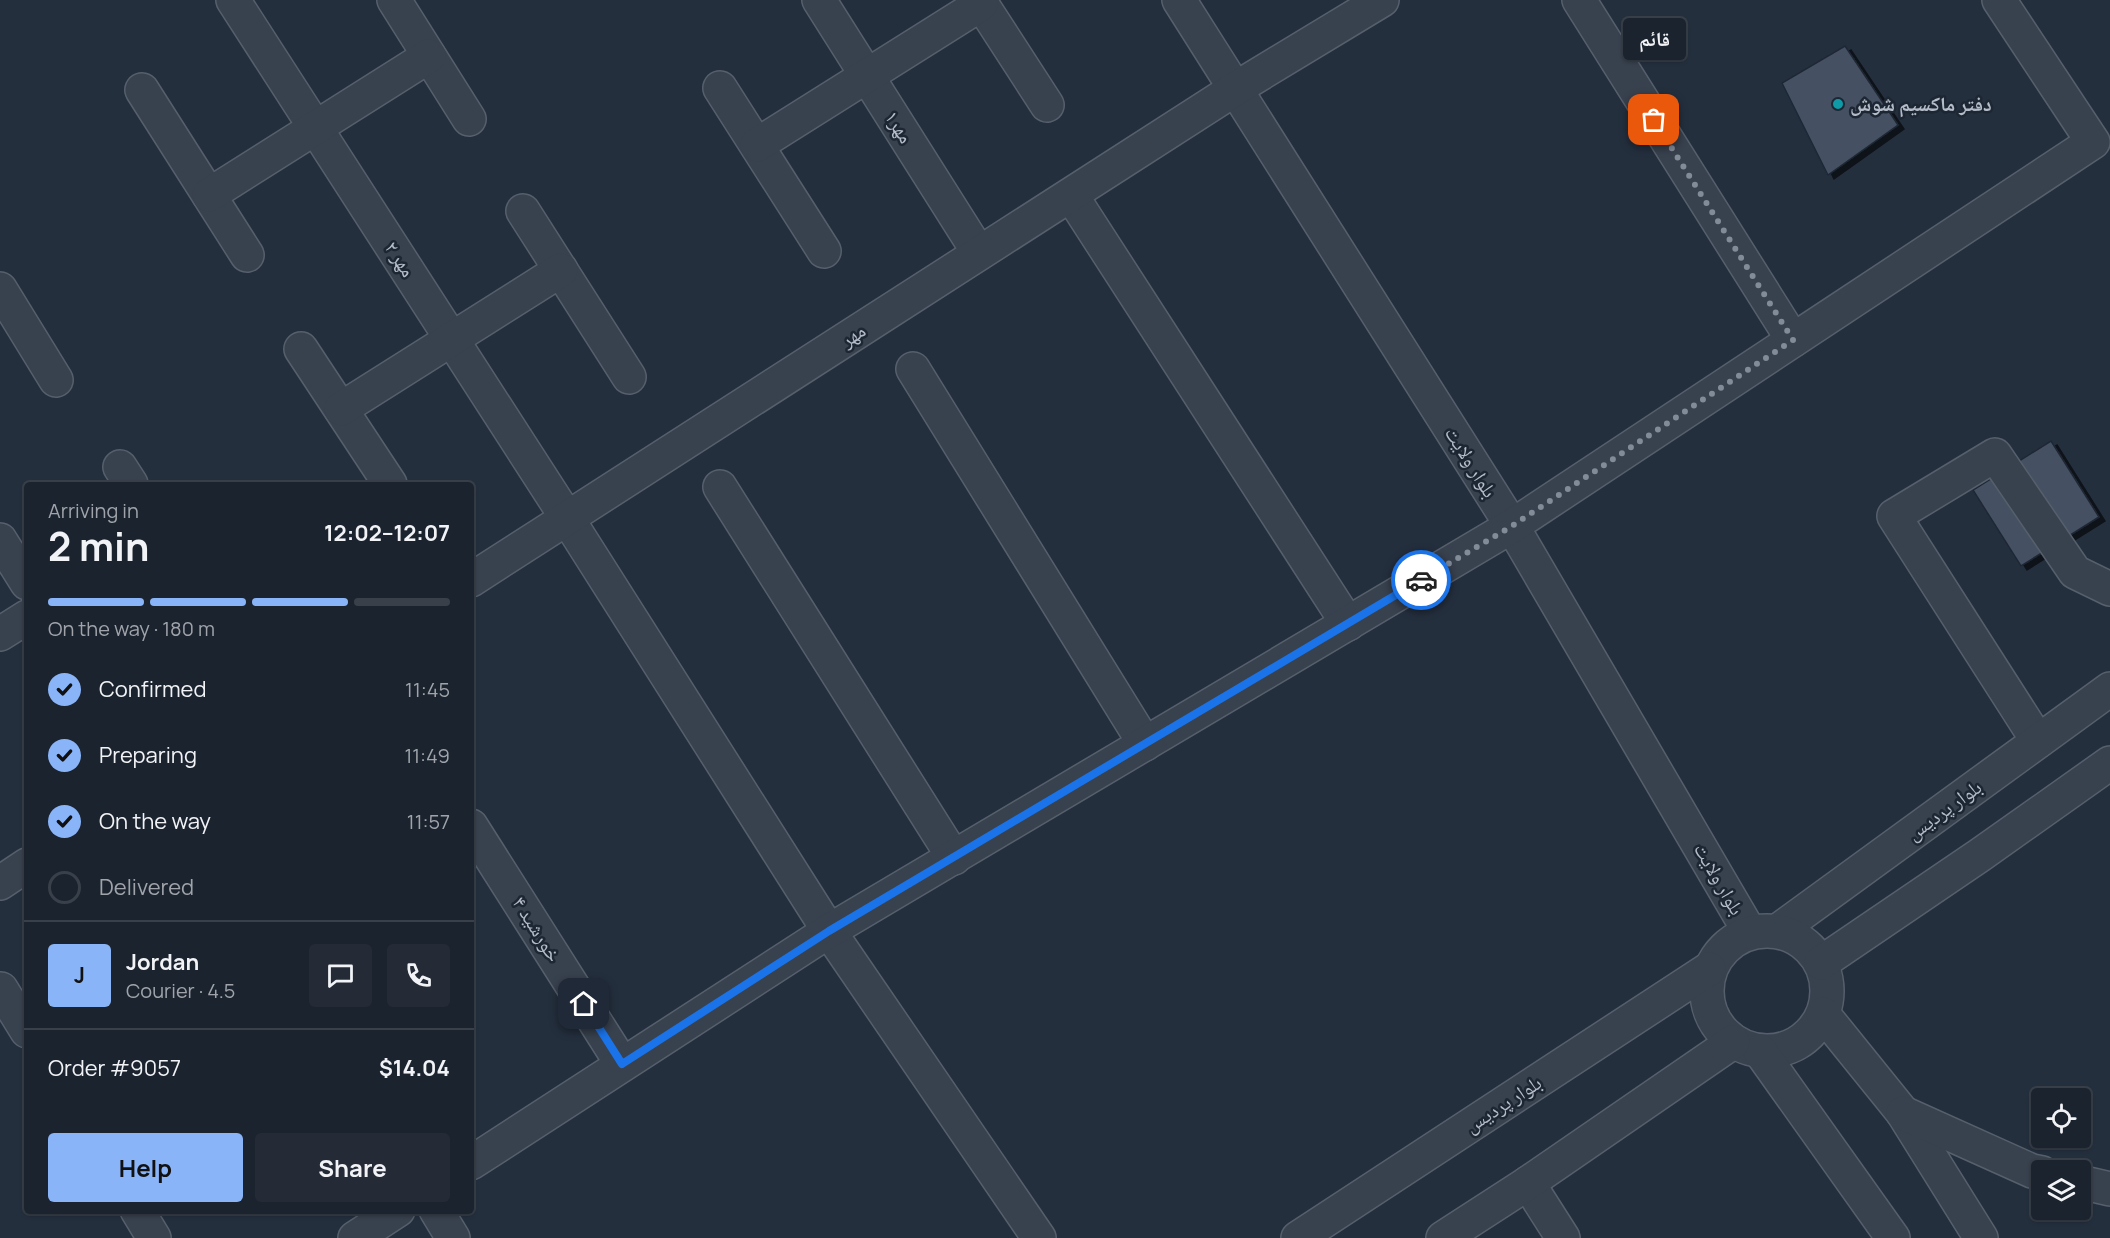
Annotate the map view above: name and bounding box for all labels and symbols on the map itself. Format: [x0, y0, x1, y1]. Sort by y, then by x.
callout: قائم [1622, 18, 1686, 60]
place label: دفتر ماکسیم شوش [1850, 90, 1992, 118]
pin [1628, 94, 1679, 145]
marker: دفتر ماکسیم شوش [1831, 97, 1845, 111]
street label: مهر۱ [879, 105, 920, 148]
street label: مهر ۲ [379, 236, 422, 282]
street label: مهر [834, 316, 870, 353]
street label: بلوار ولایت [1439, 421, 1504, 502]
courier [1391, 550, 1451, 610]
street label: بلوار پردیس [1901, 773, 1987, 846]
street label: بلوار ولایت [1688, 838, 1751, 920]
street label: خورشید ۴ [507, 891, 568, 967]
pin [558, 978, 609, 1029]
street label: بلوار پردیس [1459, 1069, 1546, 1139]

